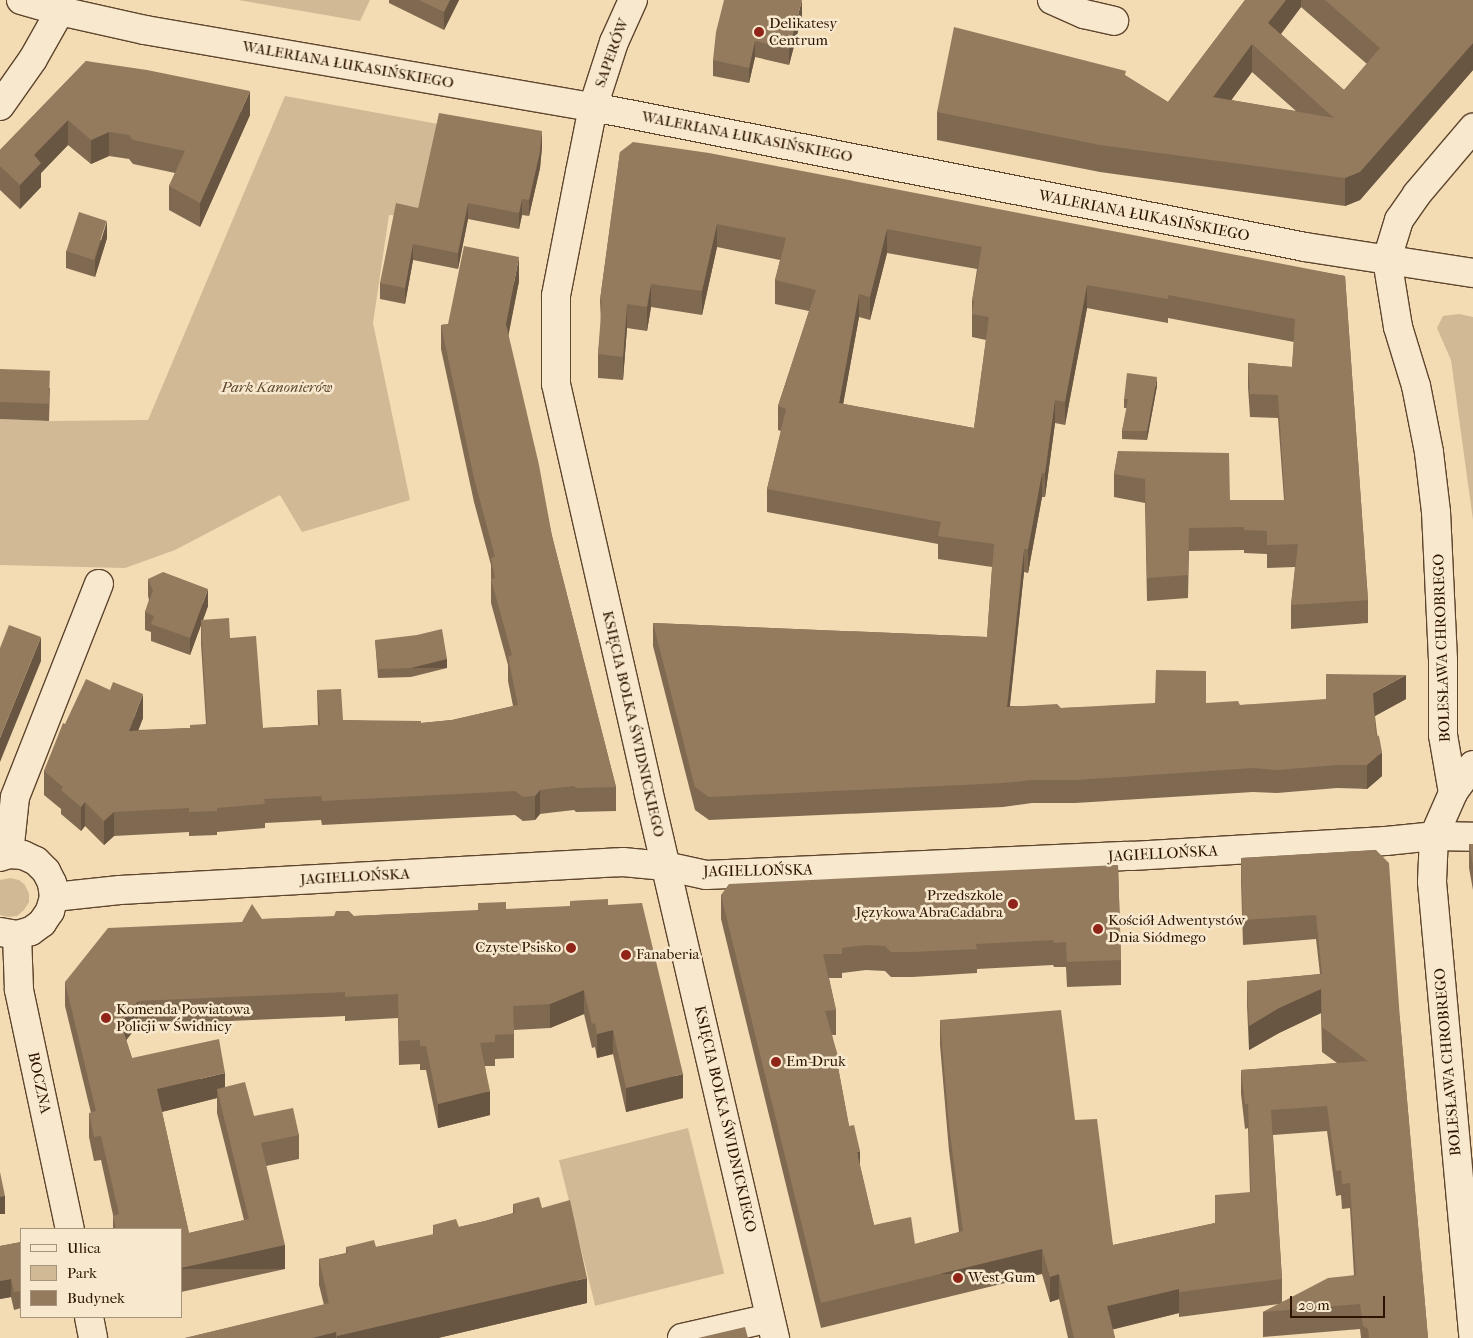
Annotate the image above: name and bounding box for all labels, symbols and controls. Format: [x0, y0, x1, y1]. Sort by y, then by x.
place label: Delikatesy Centrum [769, 14, 837, 49]
street label: SAPERÓW [591, 16, 633, 90]
marker: Delikatesy Centrum [753, 26, 765, 38]
street label: WALERIANA ŁUKASIŃSKIEGO [241, 38, 455, 92]
street label: WALERIANA ŁUKASIŃSKIEGO [640, 108, 854, 166]
street label: WALERIANA ŁUKASIŃSKIEGO [1037, 187, 1251, 245]
park label: Park Kanonierów [221, 379, 333, 397]
street label: BOLESŁAWA CHROBREGO [1430, 554, 1454, 742]
street label: KSIĘCIA BOLKA ŚWIDNICKIEGO [598, 609, 668, 839]
street label: JAGIELLOŃSKA [1108, 842, 1218, 866]
street label: JAGIELLOŃSKA [703, 861, 813, 881]
street label: JAGIELLOŃSKA [300, 865, 410, 889]
place label: Przedszkole Językowa AbraCadabra [856, 886, 1003, 921]
marker: Przedszkole Językowa AbraCadabra [1007, 898, 1019, 910]
place label: Kościół Adwentystów Dnia Siódmego [1108, 911, 1245, 946]
marker: Kościół Adwentystów Dnia Siódmego [1092, 923, 1104, 935]
place label: Czyste Psisko [475, 939, 561, 957]
marker: Czyste Psisko [565, 942, 577, 954]
place label: Fanaberia [636, 946, 700, 964]
marker: Fanaberia [620, 949, 632, 961]
street label: BOLESŁAWA CHROBREGO [1431, 967, 1465, 1157]
place label: Komenda Powiatowa Policji w Świdnicy [116, 1000, 250, 1035]
street label: KSIĘCIA BOLKA ŚWIDNICKIEGO [690, 1004, 760, 1234]
marker: Komenda Powiatowa Policji w Świdnicy [100, 1012, 112, 1024]
street label: BOCZNA [24, 1050, 54, 1116]
place label: Em-Druk [786, 1053, 846, 1071]
marker: Em-Druk [770, 1056, 782, 1068]
legend [20, 1228, 182, 1318]
text: Ulica [67, 1239, 101, 1257]
text: Park [67, 1264, 97, 1282]
place label: West-Gum [968, 1269, 1036, 1287]
marker: West-Gum [952, 1272, 964, 1284]
scale bar [1293, 1286, 1388, 1318]
text: Budynek [67, 1289, 125, 1307]
text: 20 m [1298, 1296, 1330, 1314]

